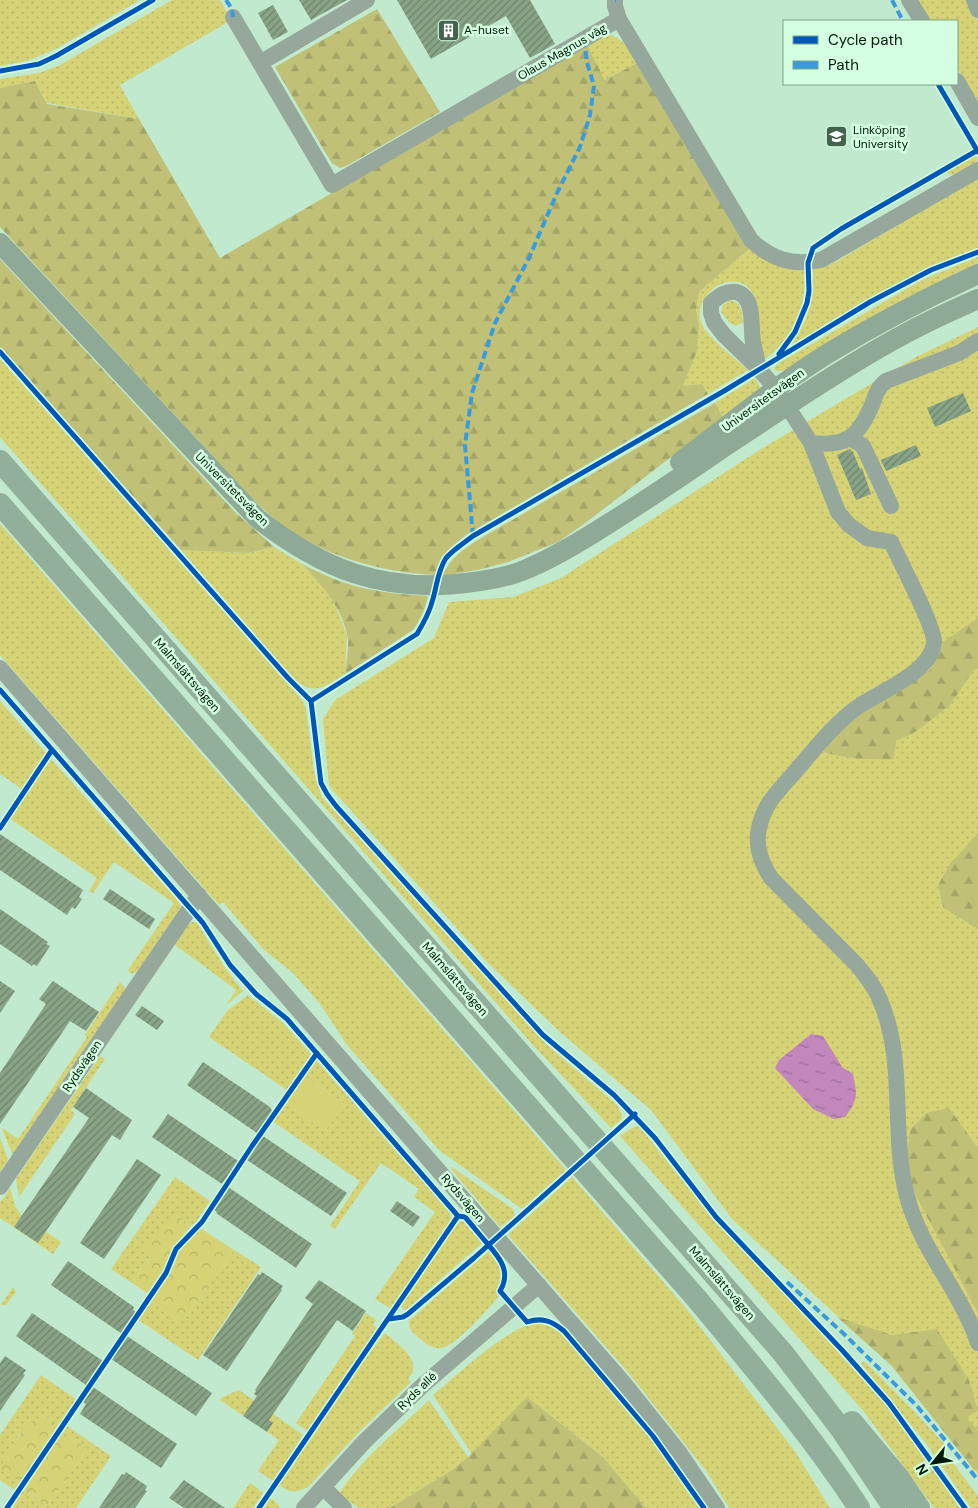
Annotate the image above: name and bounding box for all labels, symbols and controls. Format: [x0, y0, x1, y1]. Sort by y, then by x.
building icon: A-huset [436, 18, 460, 42]
street label: Olaus Magnus väg [515, 20, 610, 84]
legend [783, 20, 958, 85]
place label: A-huset [464, 22, 510, 38]
text: Cycle path [828, 30, 903, 50]
text: Path [828, 55, 859, 75]
place label: Linköping University [853, 122, 909, 152]
school or university icon: Linköping University [825, 125, 849, 149]
street label: Universitetsvägen [719, 365, 807, 435]
street label: Universitetsvägen [192, 449, 272, 529]
street label: Malmslättsvägen [150, 635, 224, 715]
street label: Malmslättsvägen [418, 939, 492, 1019]
street label: Rydsvägen [59, 1037, 105, 1095]
street label: Rydsvägen [438, 1170, 489, 1226]
street label: Malmslättsvägen [685, 1243, 759, 1323]
street label: Ryds allé [394, 1368, 440, 1414]
north arrow [908, 1438, 958, 1488]
text: N [911, 1461, 932, 1478]

